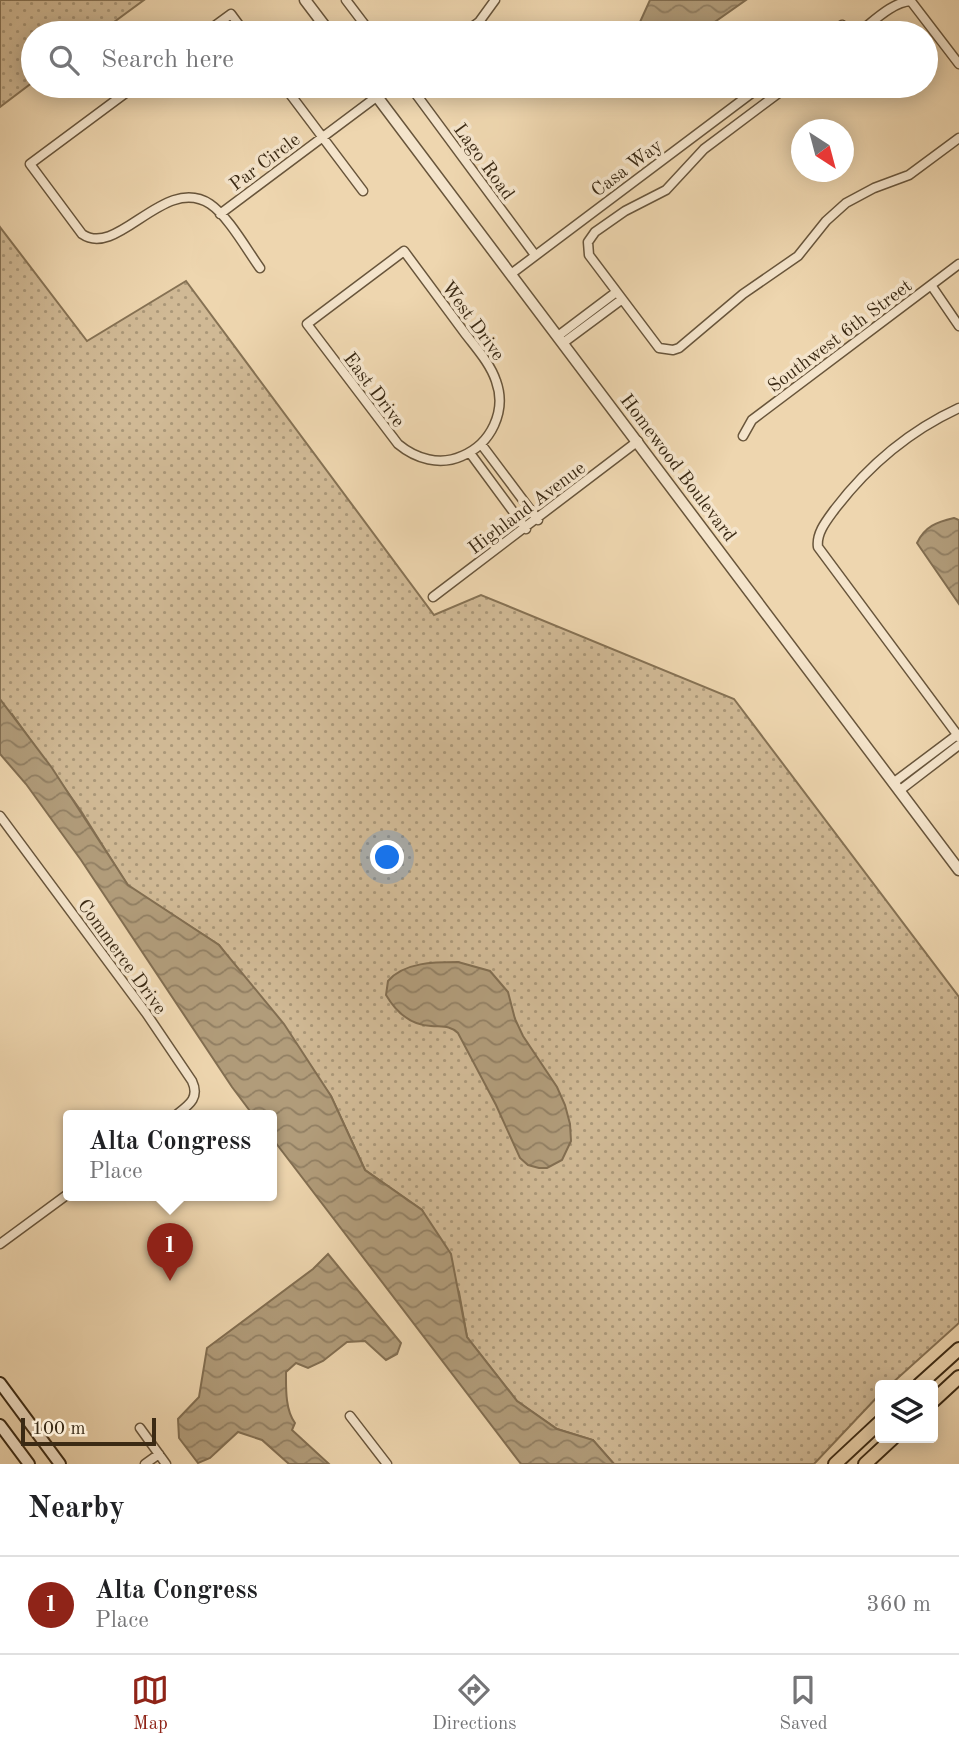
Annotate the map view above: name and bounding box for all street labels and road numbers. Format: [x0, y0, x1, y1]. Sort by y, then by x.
street label: Lago Road [449, 121, 517, 204]
street label: Par Circle [227, 131, 304, 195]
street label: Casa Way [589, 136, 666, 202]
street label: Southwest 6th Street [765, 277, 916, 397]
street label: West Drive [437, 278, 507, 365]
street label: East Drive [339, 350, 407, 432]
street label: Homewood Boulevard [615, 391, 739, 546]
street label: Highland Avenue [465, 459, 590, 559]
street label: Commerce Drive [73, 897, 169, 1018]

